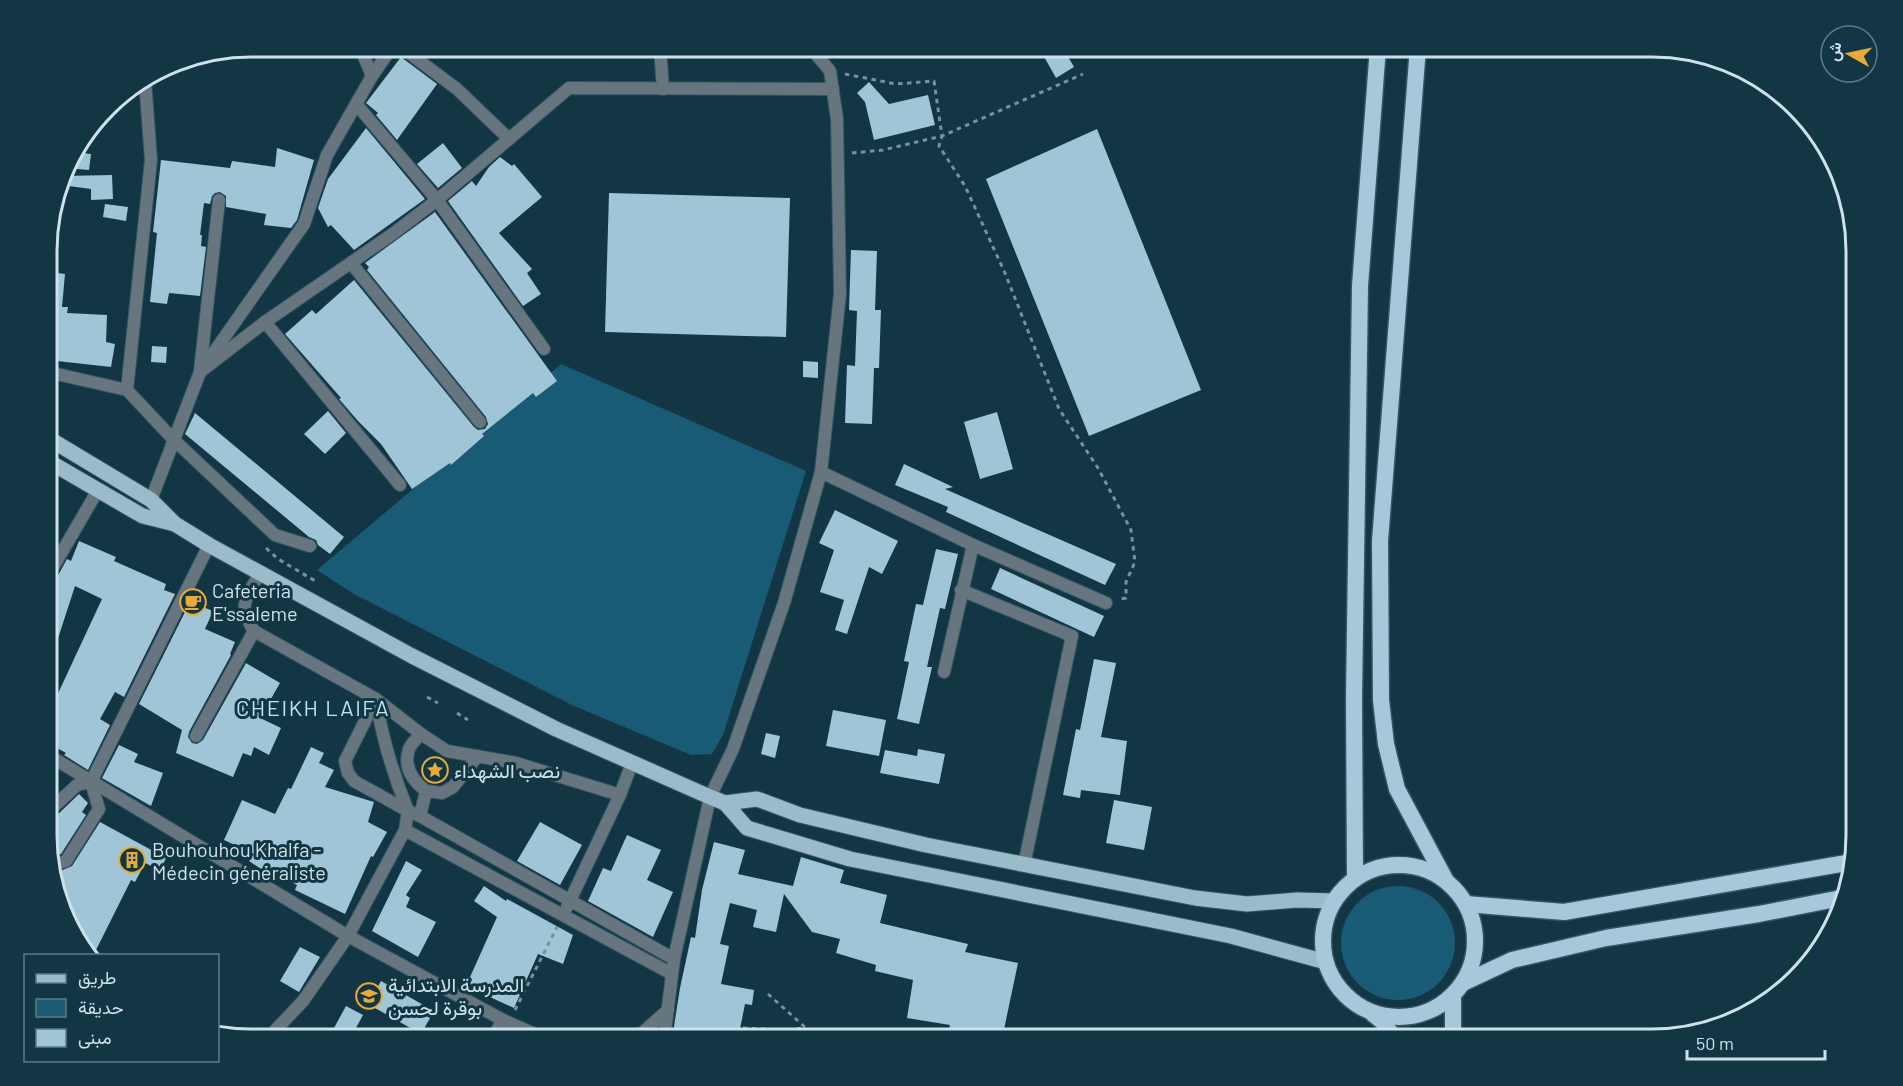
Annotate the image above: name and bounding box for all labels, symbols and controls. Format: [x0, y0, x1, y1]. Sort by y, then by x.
north arrow [1819, 24, 1879, 84]
text: ش [1823, 41, 1846, 63]
place label: Cafeteria E'ssaleme [212, 578, 298, 625]
cafe icon: Cafeteria E'ssaleme [178, 587, 208, 617]
district label: CHEIKH LAIFA [236, 694, 390, 720]
place icon: نصب الشهداء [420, 755, 450, 785]
place label: نصب الشهداء [454, 758, 560, 784]
place label: Bouhouhou Khalfa - Médecin généraliste [152, 837, 326, 884]
building icon: Bouhouhou Khalfa - Médecin généraliste [117, 845, 147, 875]
legend [24, 954, 219, 1062]
text: طريق [78, 966, 116, 989]
place label: المدرسة الابتدائية بوقرة لحسن [388, 972, 524, 1021]
school or university icon: المدرسة الابتدائية بوقرة لحسن [354, 981, 384, 1011]
text: حديقة [78, 996, 124, 1018]
scale bar [1687, 1023, 1825, 1061]
text: مبنى [78, 1026, 112, 1049]
text: 50 m [1696, 1032, 1734, 1054]

